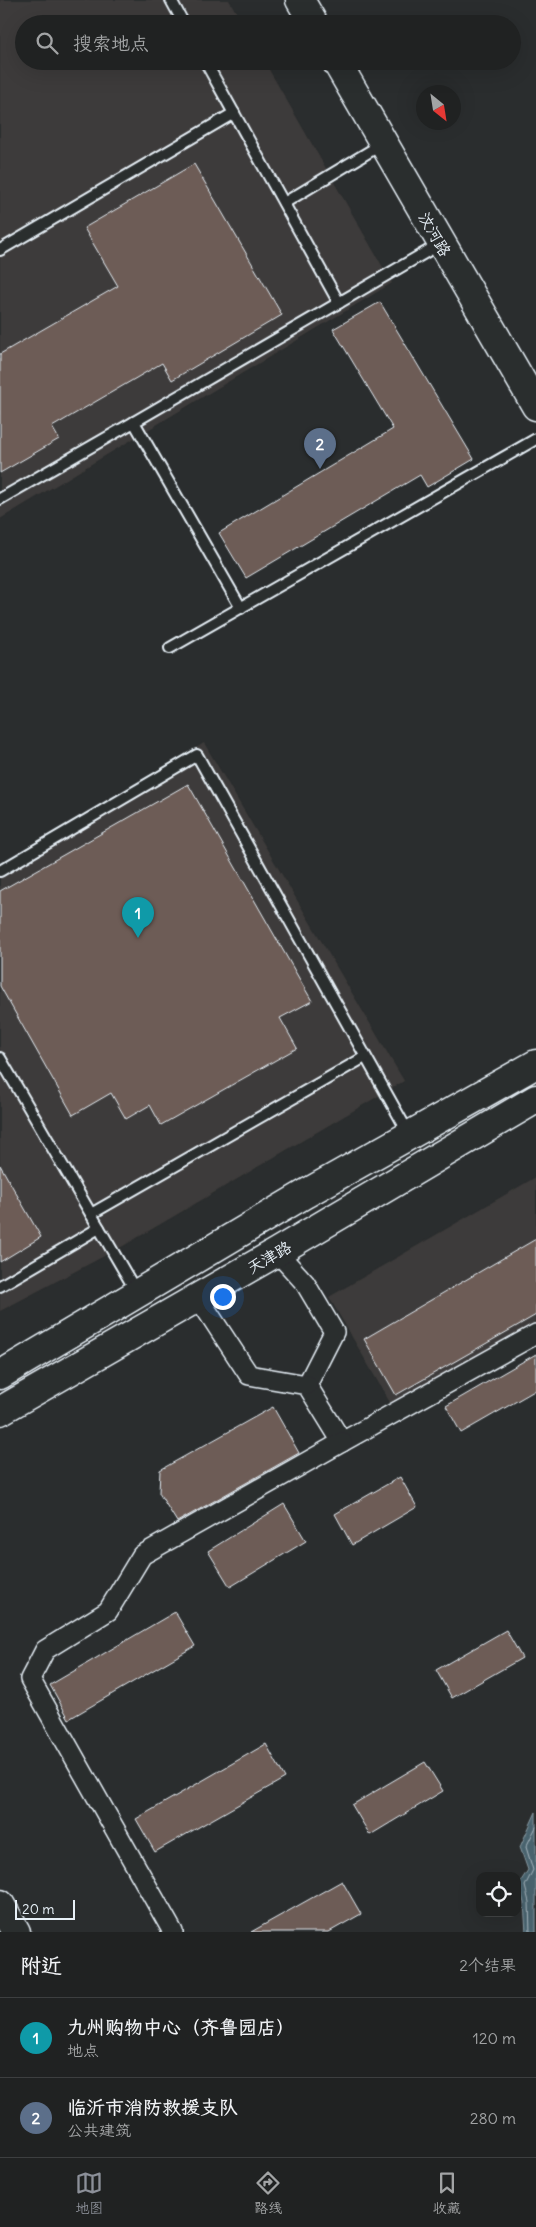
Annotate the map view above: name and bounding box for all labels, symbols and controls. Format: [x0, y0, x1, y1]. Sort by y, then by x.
search box [15, 15, 521, 70]
icon: search [33, 29, 61, 57]
text: 搜索地点 [73, 31, 149, 55]
north arrow [416, 85, 461, 130]
street label: 汶河路 [414, 208, 456, 260]
pin: 2 [304, 428, 336, 469]
pin: 1 [122, 897, 154, 938]
street label: 天津路 [243, 1236, 295, 1278]
your location [210, 1284, 236, 1310]
map controls [476, 1872, 521, 1917]
button: locate [476, 1872, 521, 1917]
scale bar [15, 1897, 75, 1920]
text: 20 m [22, 1900, 55, 1918]
text: 附近 [20, 1952, 62, 1979]
text: 2个结果 [459, 1955, 516, 1975]
text: 九州购物中心（齐鲁园店） [67, 2015, 295, 2039]
text: 1 [33, 2028, 39, 2048]
text: 120 m [473, 2028, 516, 2048]
text: 地点 [67, 2040, 99, 2060]
text: 临沂市消防救援支队 [67, 2095, 238, 2119]
text: 2 [32, 2108, 40, 2128]
text: 280 m [470, 2108, 516, 2128]
text: 公共建筑 [67, 2120, 131, 2140]
tab: 地图 [75, 2169, 103, 2217]
tab: 路线 [254, 2169, 282, 2217]
tab: 收藏 [433, 2169, 461, 2217]

